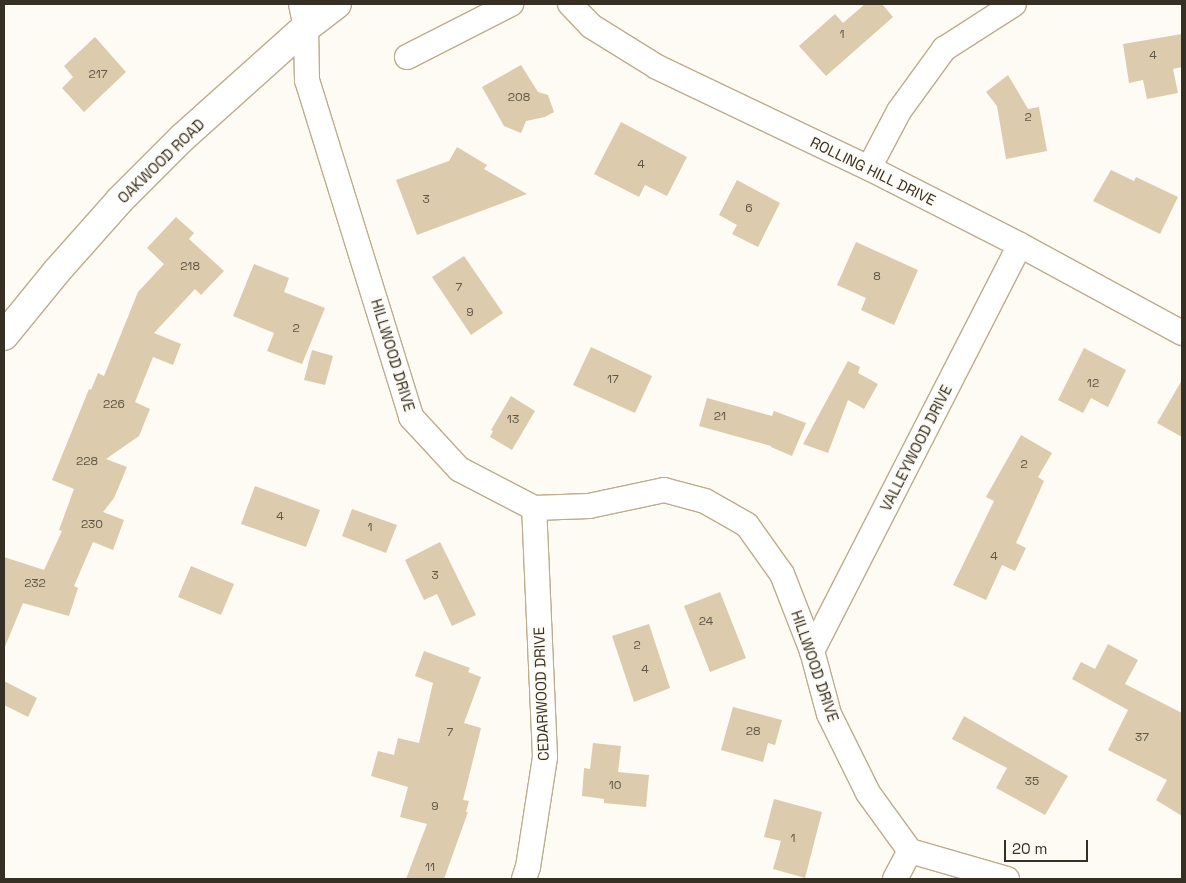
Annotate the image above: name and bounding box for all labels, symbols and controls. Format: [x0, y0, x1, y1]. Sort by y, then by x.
house number: 1 [839, 28, 845, 42]
house number: 4 [1149, 49, 1157, 63]
house number: 217 [88, 68, 108, 82]
house number: 208 [508, 91, 530, 105]
house number: 2 [1024, 111, 1032, 125]
street label: OAKWOOD ROAD [114, 115, 208, 207]
street label: ROLLING HILL DRIVE [807, 133, 939, 209]
house number: 4 [637, 158, 645, 172]
house number: 3 [422, 193, 430, 207]
house number: 6 [745, 202, 753, 216]
house number: 218 [180, 260, 200, 274]
house number: 8 [873, 270, 881, 284]
house number: 7 [456, 281, 462, 295]
street label: HILLWOOD DRIVE [367, 297, 419, 413]
house number: 9 [466, 306, 474, 320]
house number: 2 [292, 322, 300, 336]
house number: 17 [607, 373, 619, 387]
house number: 12 [1087, 377, 1099, 391]
street label: VALLEYWOOD DRIVE [876, 382, 956, 514]
house number: 226 [103, 398, 125, 412]
house number: 21 [714, 410, 726, 424]
house number: 13 [507, 413, 519, 427]
house number: 228 [76, 455, 98, 469]
house number: 2 [1020, 458, 1028, 472]
house number: 4 [276, 510, 284, 524]
house number: 230 [81, 518, 103, 532]
house number: 1 [367, 521, 373, 535]
house number: 4 [990, 550, 998, 564]
house number: 3 [431, 569, 439, 583]
house number: 232 [24, 577, 46, 591]
street label: HILLWOOD DRIVE [788, 608, 842, 724]
house number: 24 [699, 615, 713, 629]
street label: CEDARWOOD DRIVE [530, 627, 552, 761]
house number: 2 [633, 639, 641, 653]
house number: 4 [641, 663, 649, 677]
house number: 28 [746, 725, 760, 739]
house number: 7 [447, 726, 453, 740]
house number: 37 [1135, 731, 1149, 745]
house number: 35 [1025, 775, 1039, 789]
house number: 10 [609, 779, 621, 793]
house number: 9 [431, 800, 439, 814]
scale bar [1006, 830, 1090, 862]
house number: 1 [790, 832, 796, 846]
text: 20 m [1012, 839, 1047, 858]
house number: 11 [425, 861, 435, 875]

